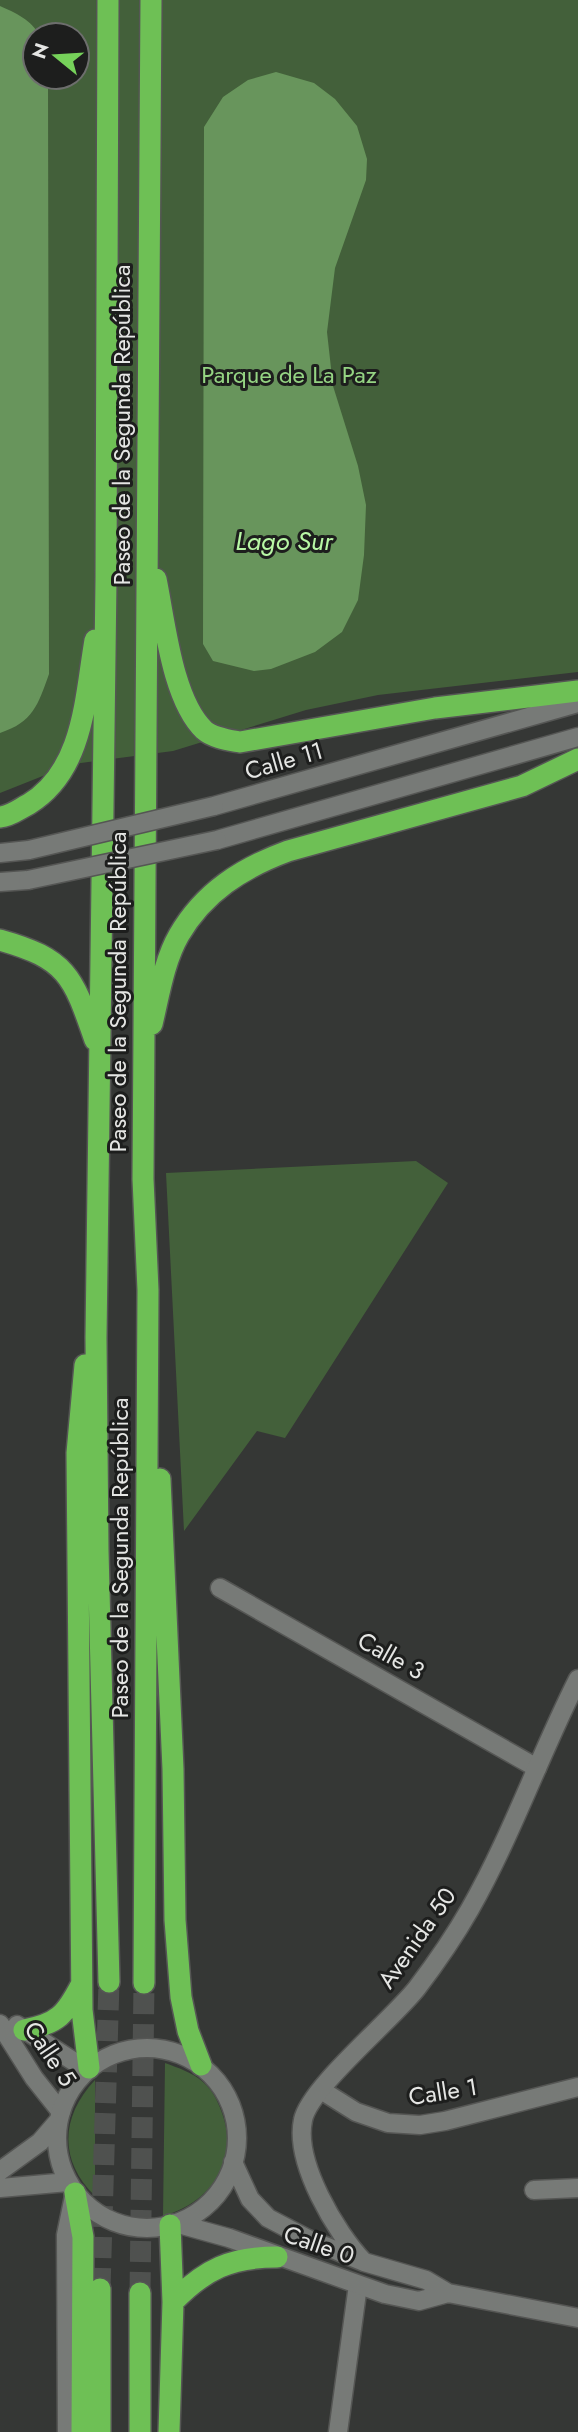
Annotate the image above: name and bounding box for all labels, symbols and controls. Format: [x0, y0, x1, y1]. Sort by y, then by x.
north arrow [21, 21, 91, 91]
text: N [25, 40, 55, 62]
street label: Paseo de la Segunda República [104, 264, 139, 586]
park label: Parque de La Paz [201, 357, 377, 392]
water label: Lago Sur [235, 522, 334, 560]
street label: Calle 11 [240, 733, 327, 788]
street label: Paseo de la Segunda República [100, 831, 135, 1153]
street label: Paseo de la Segunda República [102, 1397, 137, 1719]
street label: Calle 3 [351, 1623, 431, 1688]
street label: Avenida 50 [369, 1880, 464, 1995]
street label: Calle 5 [16, 2014, 85, 2093]
street label: Calle 1 [406, 2069, 480, 2114]
street label: Calle 0 [279, 2216, 359, 2273]

